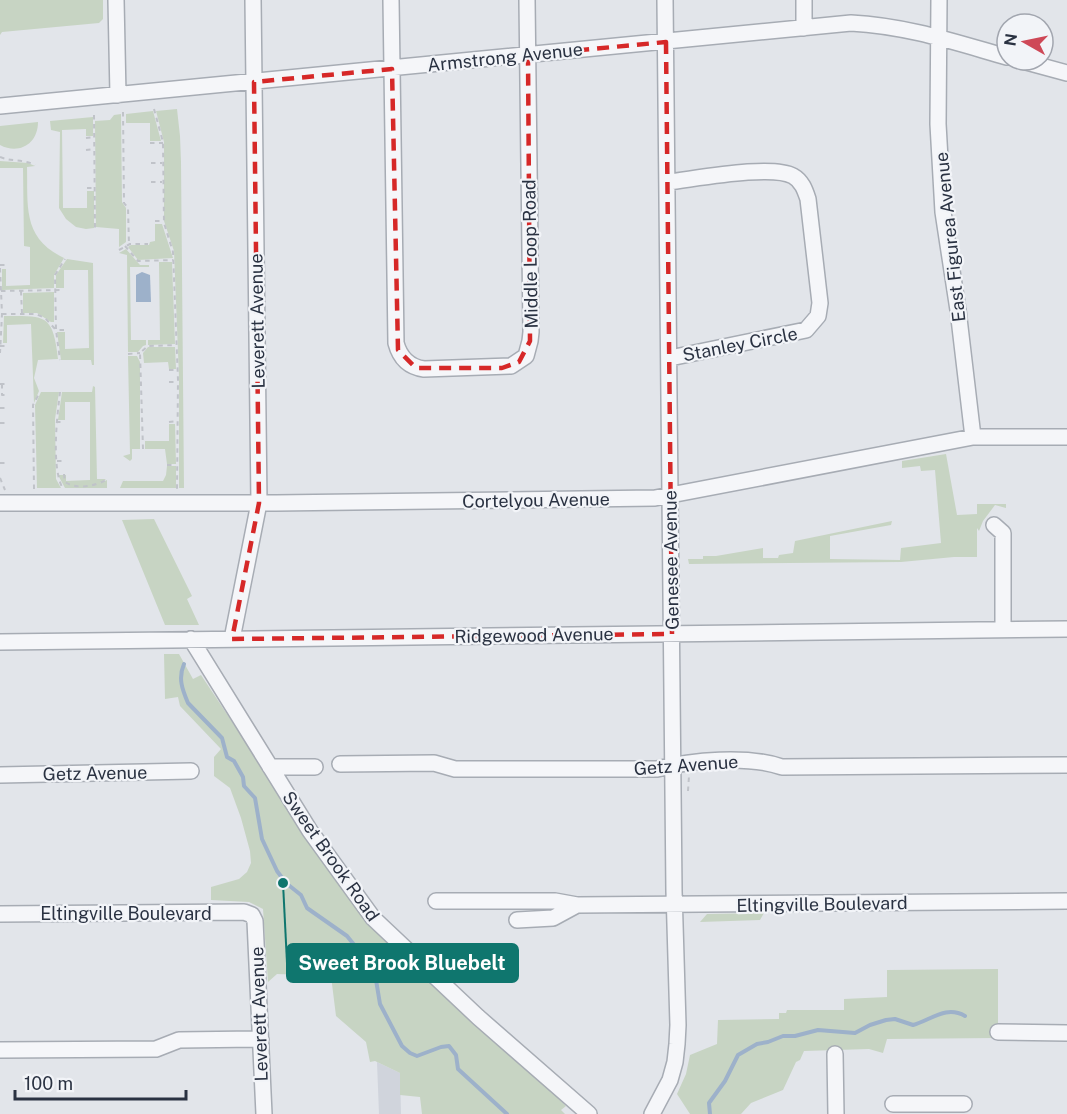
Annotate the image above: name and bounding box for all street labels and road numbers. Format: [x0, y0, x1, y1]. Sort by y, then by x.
street label: Armstrong Avenue [426, 38, 584, 76]
street label: East Figurea Avenue [931, 151, 969, 323]
street label: Middle Loop Road [518, 179, 542, 329]
street label: Leverett Avenue [245, 253, 269, 389]
street label: Stanley Circle [681, 323, 799, 365]
street label: Cortelyou Avenue [462, 488, 610, 512]
street label: Genesee Avenue [659, 490, 683, 630]
street label: Ridgewood Avenue [454, 623, 614, 647]
street label: Getz Avenue [633, 751, 739, 779]
street label: Getz Avenue [42, 762, 148, 784]
street label: Sweet Brook Road [278, 787, 384, 925]
street label: Eltingville Boulevard [736, 892, 908, 916]
street label: Eltingville Boulevard [40, 903, 212, 924]
street label: Leverett Avenue [246, 946, 272, 1082]

